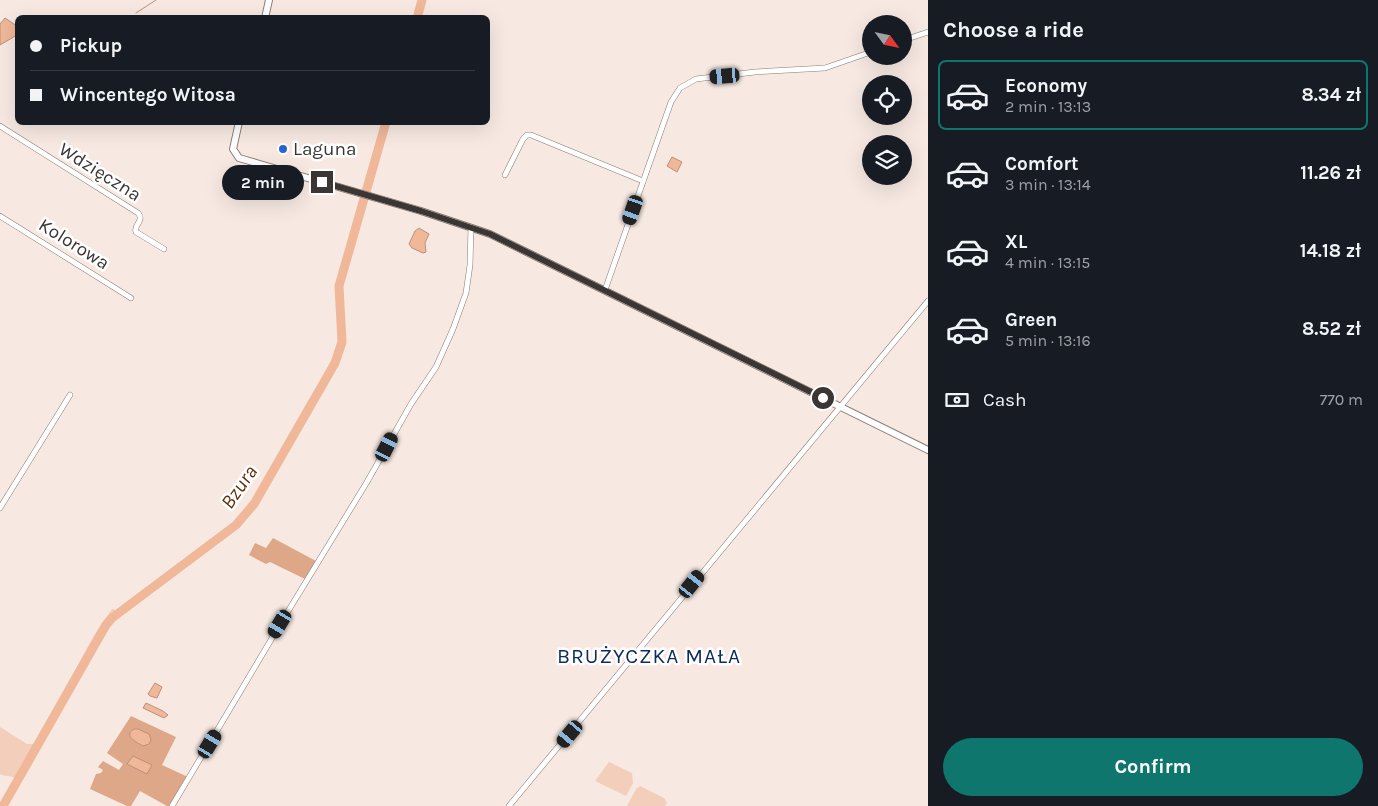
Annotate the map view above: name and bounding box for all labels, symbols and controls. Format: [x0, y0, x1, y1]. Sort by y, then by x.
north arrow [862, 15, 912, 65]
map controls [862, 15, 912, 185]
text: Choose a ride [943, 17, 1084, 43]
text: Pickup [60, 35, 122, 57]
car [709, 67, 740, 85]
icon: car [945, 73, 990, 118]
button: locate [862, 75, 912, 125]
text: Economy [1005, 75, 1087, 97]
text: Wincentego Witosa [60, 84, 236, 106]
text: 8.34 zł [1302, 84, 1361, 106]
text: 2 min · 13:13 [1005, 97, 1091, 116]
button: layers [862, 135, 912, 185]
street label: Wdzięczna [55, 138, 145, 206]
place label: Laguna [293, 138, 357, 160]
marker: Laguna [277, 143, 289, 155]
icon: car [945, 151, 990, 196]
text: Comfort [1005, 153, 1079, 175]
text: 11.26 zł [1300, 162, 1361, 184]
callout: 2 min [222, 164, 304, 200]
route end [311, 171, 333, 193]
text: 2 min [241, 173, 285, 192]
text: 3 min · 13:14 [1005, 175, 1091, 194]
car [621, 193, 644, 227]
street label: Kolorowa [35, 214, 113, 274]
icon: car [945, 229, 990, 274]
text: XL [1005, 231, 1027, 253]
text: 14.18 zł [1300, 240, 1361, 262]
text: 4 min · 13:15 [1005, 253, 1090, 272]
icon: car [945, 307, 990, 352]
text: Green [1005, 309, 1057, 331]
text: 8.52 zł [1302, 318, 1361, 340]
text: 5 min · 13:16 [1005, 331, 1091, 350]
icon: cash [943, 386, 971, 414]
route start [812, 387, 834, 409]
text: Cash [983, 389, 1027, 411]
text: 770 m [1320, 390, 1363, 409]
car [373, 430, 400, 464]
water label: Bzura [216, 461, 262, 513]
car [676, 568, 707, 600]
car [265, 607, 294, 641]
district label: BRUŻYCZKA MAŁA [557, 644, 741, 668]
car [554, 718, 585, 750]
car [195, 727, 224, 761]
button: Confirm [943, 738, 1363, 796]

